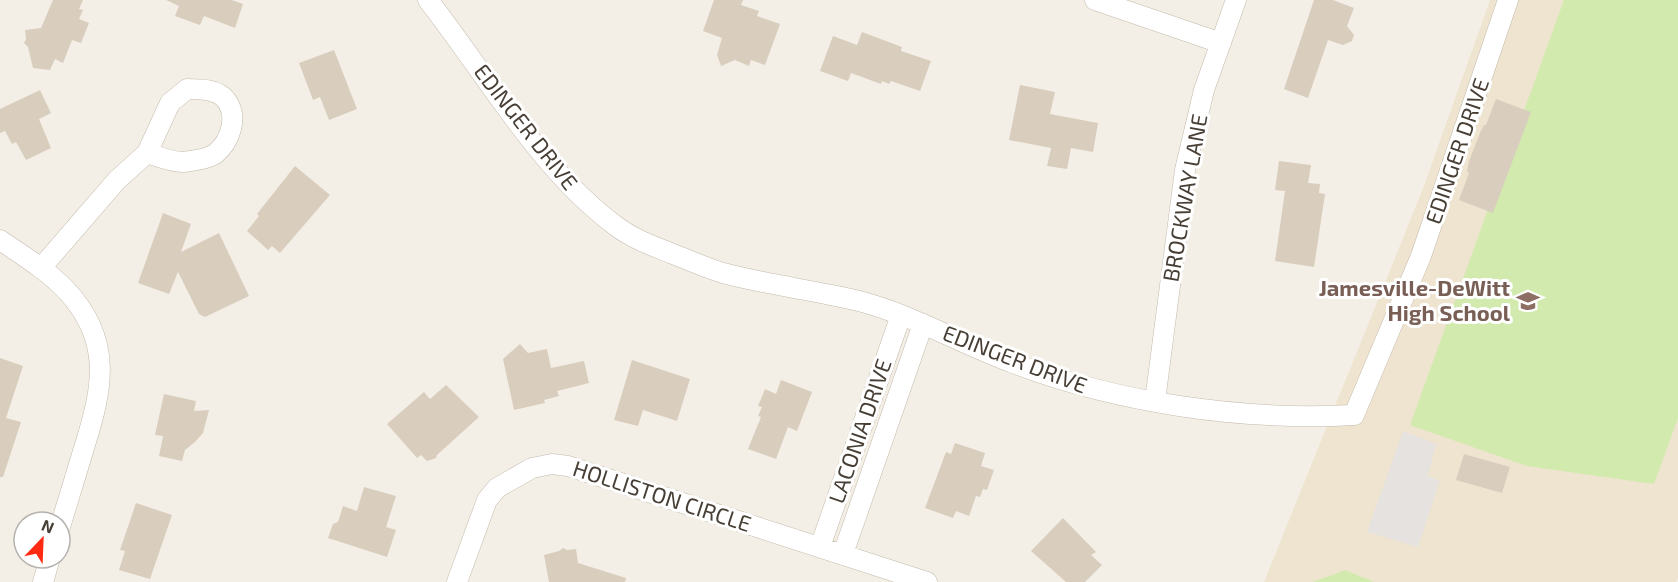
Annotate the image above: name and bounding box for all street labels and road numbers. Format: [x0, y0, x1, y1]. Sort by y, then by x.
street label: EDINGER DRIVE [470, 58, 584, 194]
street label: EDINGER DRIVE [1419, 74, 1493, 227]
street label: BROCKWAY LANE [1156, 112, 1212, 284]
street label: EDINGER DRIVE [939, 319, 1091, 398]
street label: LACONIA DRIVE [822, 355, 896, 506]
street label: HOLLISTON CIRCLE [570, 454, 755, 536]

